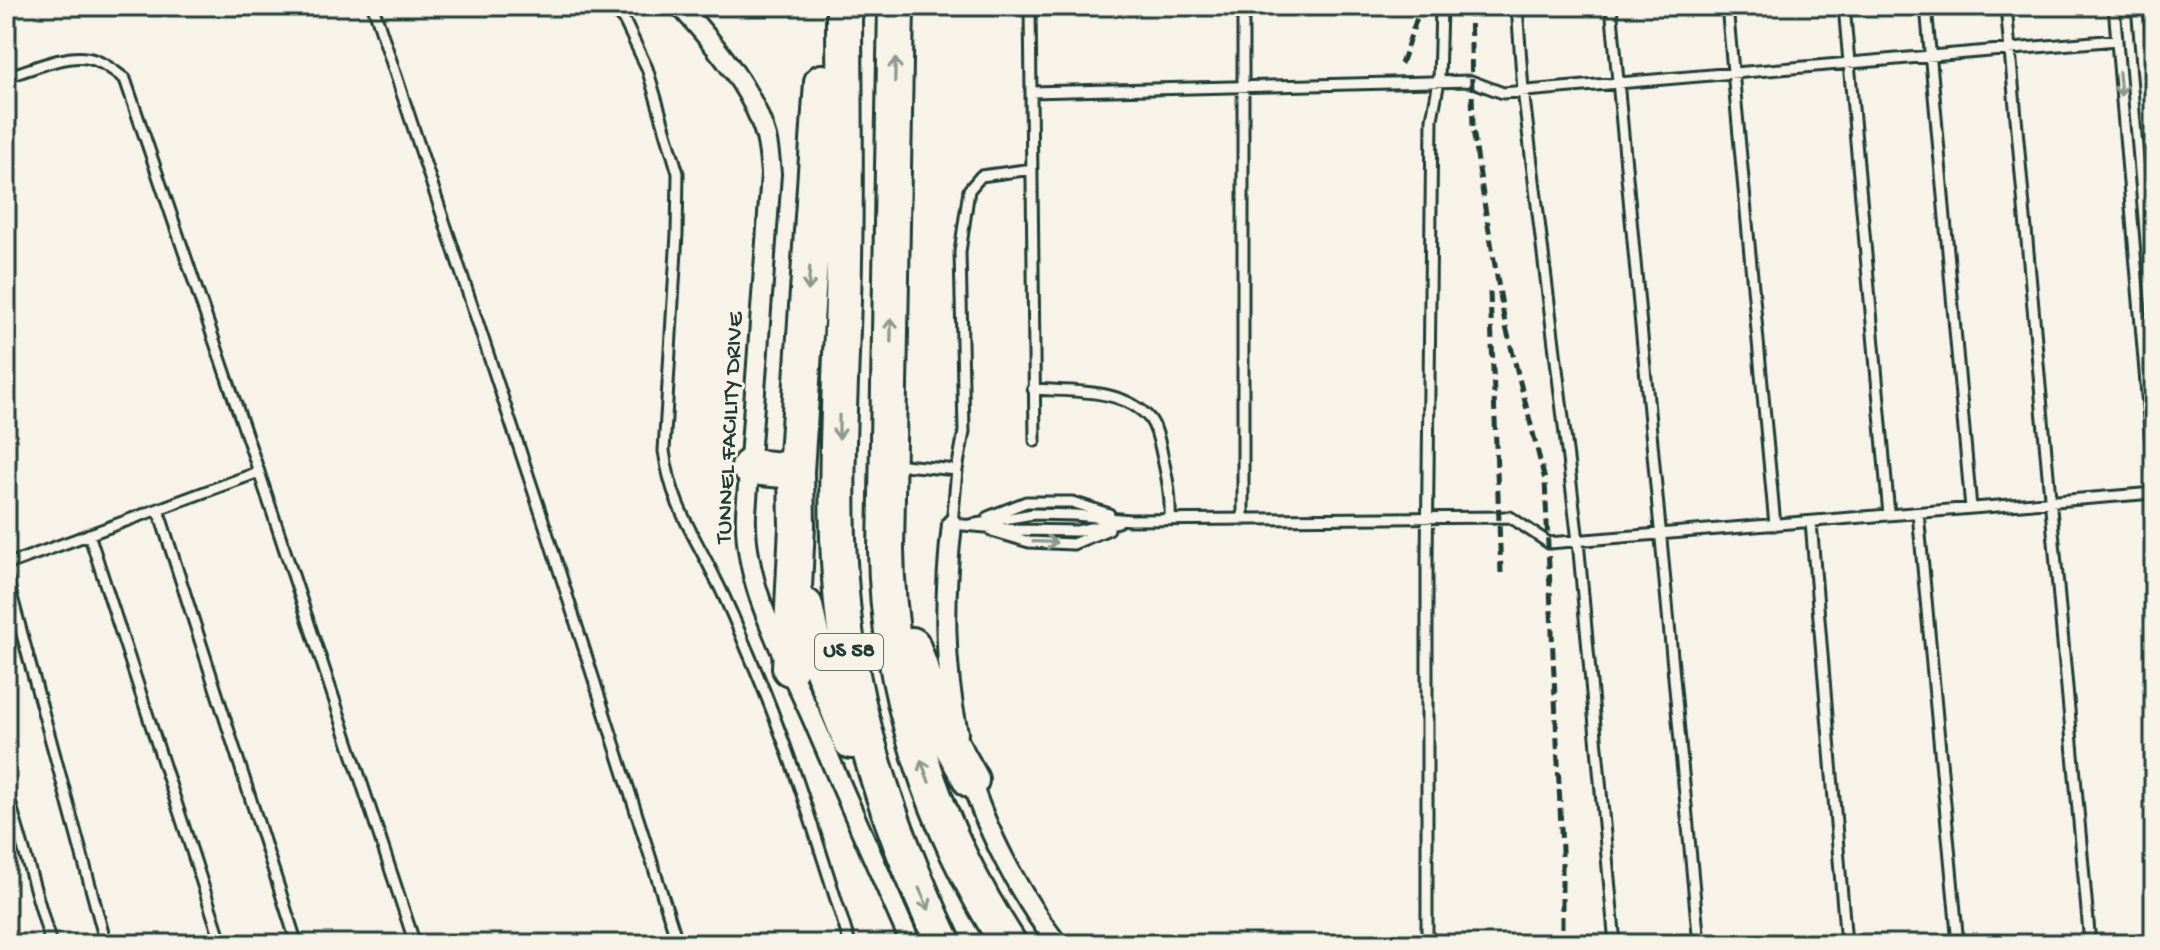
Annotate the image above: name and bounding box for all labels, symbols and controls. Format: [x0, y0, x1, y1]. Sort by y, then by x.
one-way arrow [887, 57, 902, 84]
one-way arrow [2113, 70, 2128, 97]
one-way arrow [801, 265, 816, 292]
street label: TUNNEL FACILITY DRIVE [710, 310, 752, 547]
one-way arrow [883, 317, 899, 344]
one-way arrow [831, 413, 847, 440]
one-way arrow [1031, 535, 1058, 550]
road number: US 58 [815, 634, 883, 670]
one-way arrow [917, 759, 931, 784]
one-way arrow [917, 886, 932, 910]

